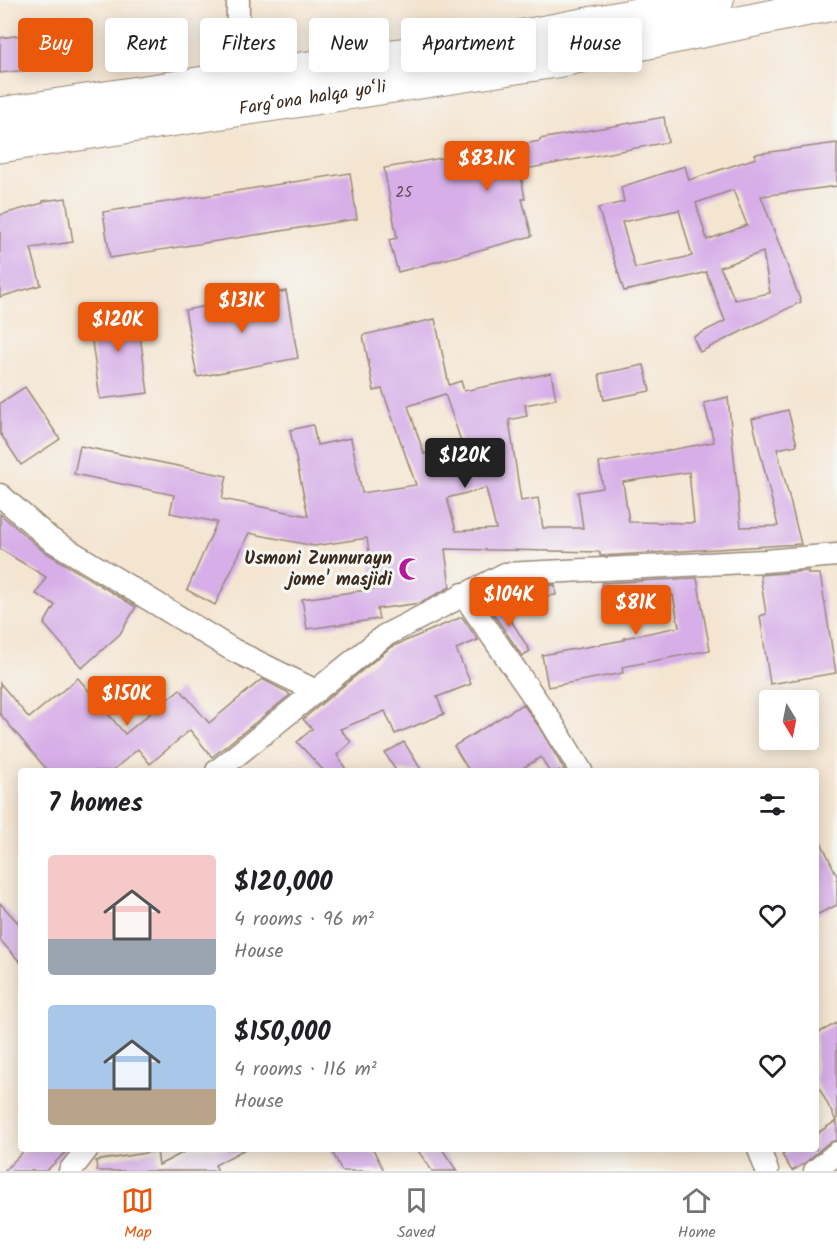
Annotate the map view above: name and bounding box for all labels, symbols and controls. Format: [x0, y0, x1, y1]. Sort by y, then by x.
chip: Buy [18, 18, 93, 72]
chip: Rent [105, 18, 188, 72]
chip: Filters [200, 18, 297, 72]
chip: New [309, 18, 389, 72]
chip: Apartment [401, 18, 536, 72]
chip: House [548, 18, 642, 72]
street label: Farg‘ona halqa yo‘li [237, 73, 389, 124]
pin: $83.1K [438, 141, 536, 192]
text: $83.1K [458, 144, 516, 176]
house number: 25 [396, 181, 413, 205]
pin: $131K [200, 283, 284, 334]
text: $131K [219, 286, 265, 318]
pin: $120K [76, 302, 160, 353]
text: $120K [92, 305, 144, 337]
pin: $120K [423, 438, 507, 489]
text: $120K [439, 441, 491, 473]
place label: Usmoni Zunnurayn jome' masjidi [244, 545, 392, 595]
mosque icon: Usmoni Zunnurayn jome' masjidi [397, 556, 423, 582]
pin: $104K [467, 577, 551, 628]
text: $104K [483, 580, 535, 612]
pin: $81K [600, 585, 672, 636]
text: $81K [615, 588, 657, 620]
pin: $150K [85, 676, 169, 727]
text: $150K [102, 679, 152, 711]
north arrow [759, 690, 819, 750]
map controls [759, 690, 819, 750]
text: 7 homes [48, 783, 143, 825]
icon: filters [756, 788, 789, 821]
text: $120,000 [234, 862, 333, 904]
icon: home [96, 879, 168, 951]
icon: heart [756, 899, 789, 932]
text: 4 rooms · 96 m² [234, 904, 374, 936]
text: House [234, 936, 284, 968]
text: $150,000 [234, 1012, 331, 1054]
icon: home [96, 1029, 168, 1101]
icon: heart [756, 1049, 789, 1082]
text: 4 rooms · 116 m² [234, 1054, 377, 1086]
text: House [234, 1086, 284, 1118]
tab: Map [121, 1184, 154, 1245]
tab: Saved [397, 1184, 435, 1245]
tab: Home [678, 1184, 716, 1245]

